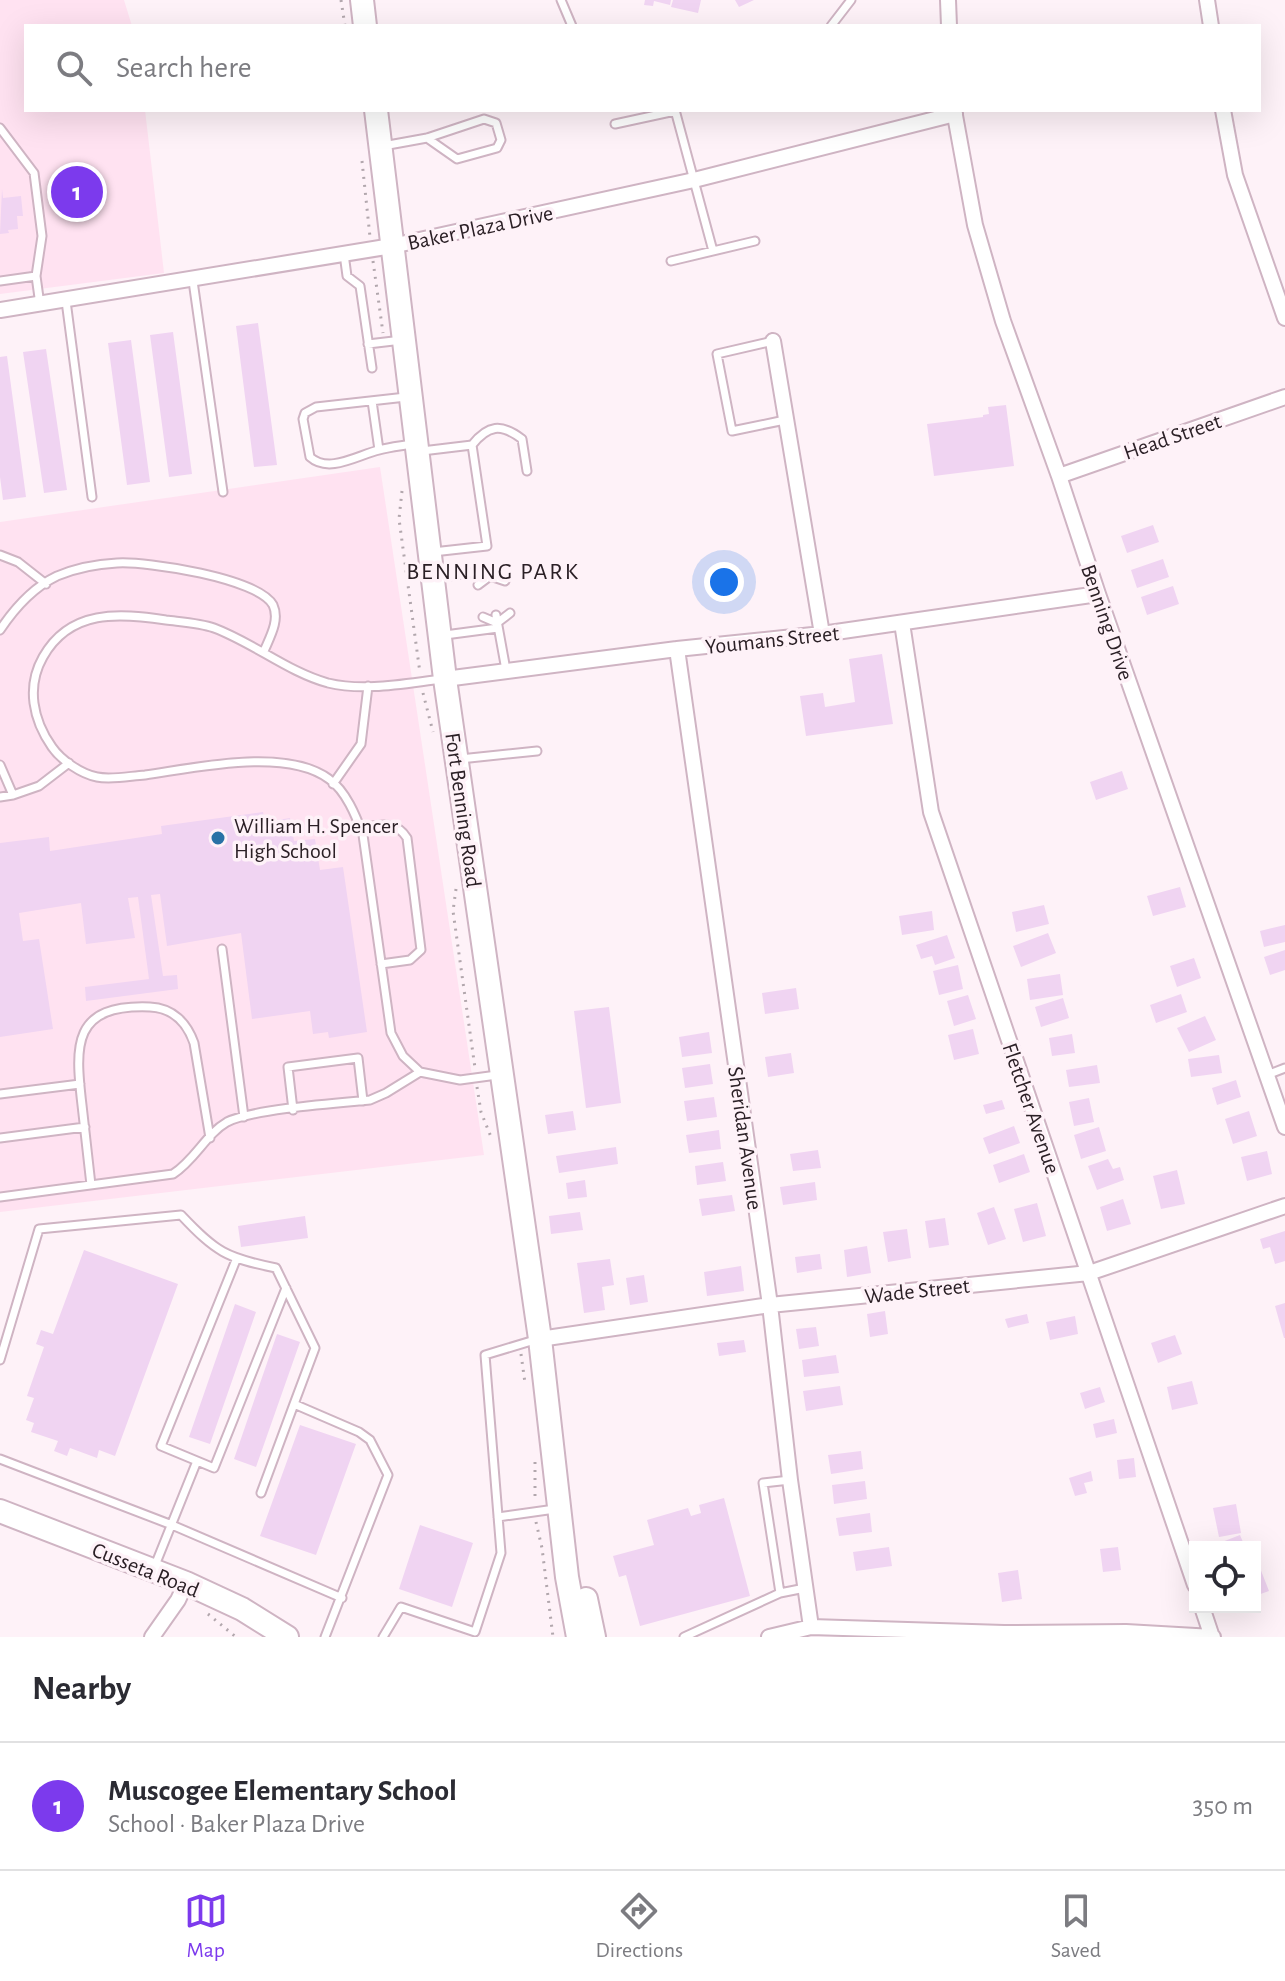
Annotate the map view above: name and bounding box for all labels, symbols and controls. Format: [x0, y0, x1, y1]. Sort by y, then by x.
search box [24, 24, 1261, 112]
icon: search [52, 46, 96, 90]
text: Search here [116, 53, 252, 83]
pin: 1 [51, 162, 103, 222]
street label: Baker Plaza Drive [405, 202, 555, 254]
street label: Head Street [1121, 410, 1224, 464]
district label: BENNING PARK [406, 560, 580, 584]
your location [704, 562, 744, 602]
street label: Benning Drive [1077, 562, 1137, 683]
street label: Youmans Street [704, 622, 840, 658]
street label: Fort Benning Road [441, 731, 485, 889]
place label: William H. Spencer High School [234, 815, 398, 862]
marker: William H. Spencer High School [209, 829, 227, 847]
street label: Fletcher Avenue [998, 1040, 1064, 1177]
street label: Sheridan Avenue [724, 1065, 766, 1211]
street label: Wade Street [863, 1275, 971, 1307]
street label: Cusseta Road [89, 1538, 202, 1601]
map controls [1189, 1541, 1261, 1613]
button: locate [1189, 1541, 1261, 1613]
text: Nearby [32, 1672, 131, 1706]
text: Muscogee Elementary School [108, 1776, 457, 1806]
text: 1 [53, 1793, 63, 1819]
text: 350 m [1193, 1793, 1253, 1819]
text: School · Baker Plaza Drive [108, 1811, 365, 1837]
tab: Map [184, 1889, 228, 1963]
tab: Directions [595, 1889, 683, 1963]
tab: Saved [1051, 1889, 1101, 1963]

